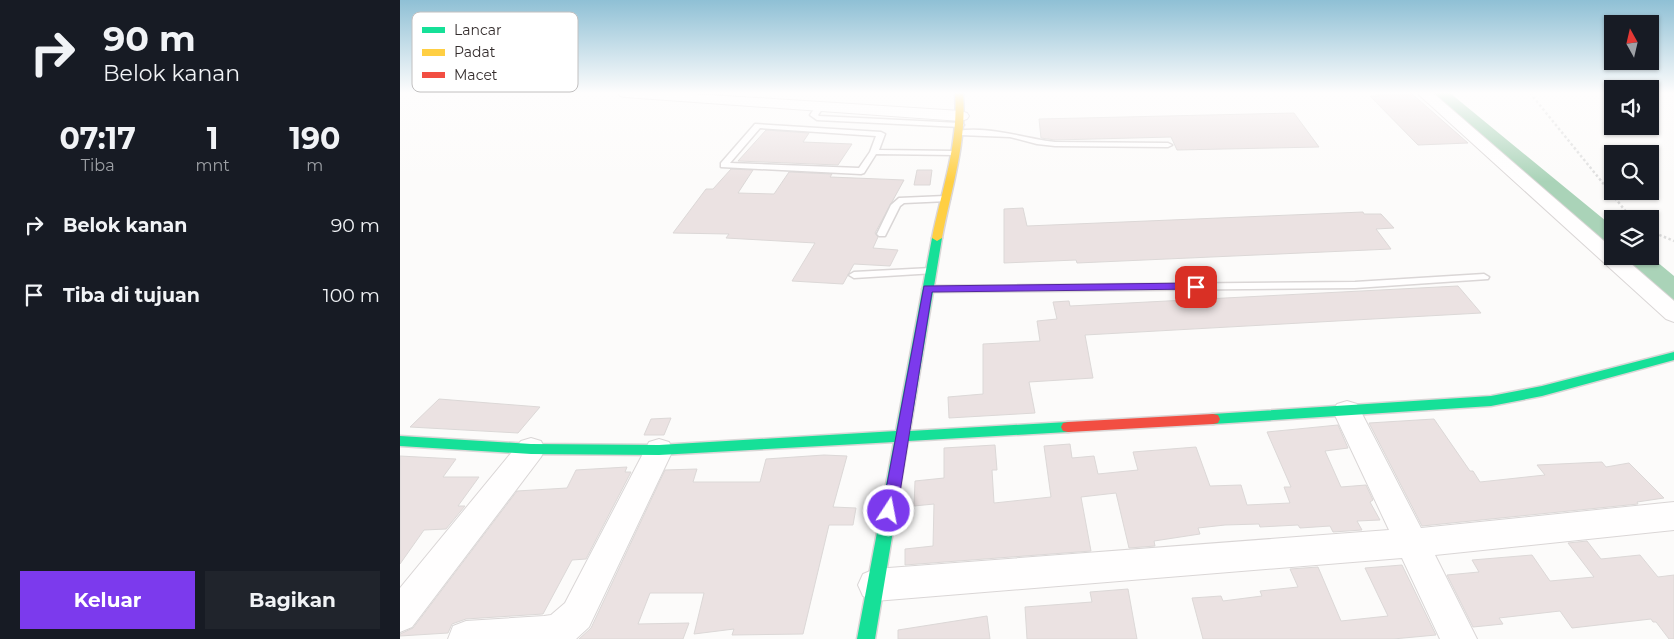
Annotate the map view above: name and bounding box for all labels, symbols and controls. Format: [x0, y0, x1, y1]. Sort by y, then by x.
legend [412, 12, 578, 92]
north arrow [1604, 15, 1659, 70]
map controls [1604, 15, 1659, 265]
text: 90 m [103, 17, 196, 60]
icon: right [20, 20, 85, 85]
text: Lancar [454, 21, 502, 39]
text: Padat [454, 43, 496, 61]
text: Belok kanan [103, 60, 240, 87]
text: Macet [454, 66, 498, 84]
button: sound [1604, 80, 1659, 135]
text: 07:17 [59, 120, 136, 157]
text: 1 [207, 120, 218, 157]
text: 190 [289, 120, 340, 157]
button: search [1604, 145, 1659, 200]
text: Tiba [81, 156, 115, 175]
text: mnt [195, 156, 230, 175]
text: m [306, 156, 323, 175]
button: layers [1604, 210, 1659, 265]
icon: right [20, 211, 48, 239]
text: Belok kanan [63, 214, 187, 237]
text: 90 m [331, 214, 380, 237]
pin [1175, 266, 1217, 308]
icon: arrive [1182, 273, 1210, 301]
icon: arrive [20, 281, 48, 309]
text: Tiba di tujuan [63, 284, 200, 307]
text: 100 m [323, 284, 380, 307]
position arrow [862, 484, 914, 536]
button: Keluar [20, 571, 195, 629]
button: Bagikan [205, 571, 380, 629]

